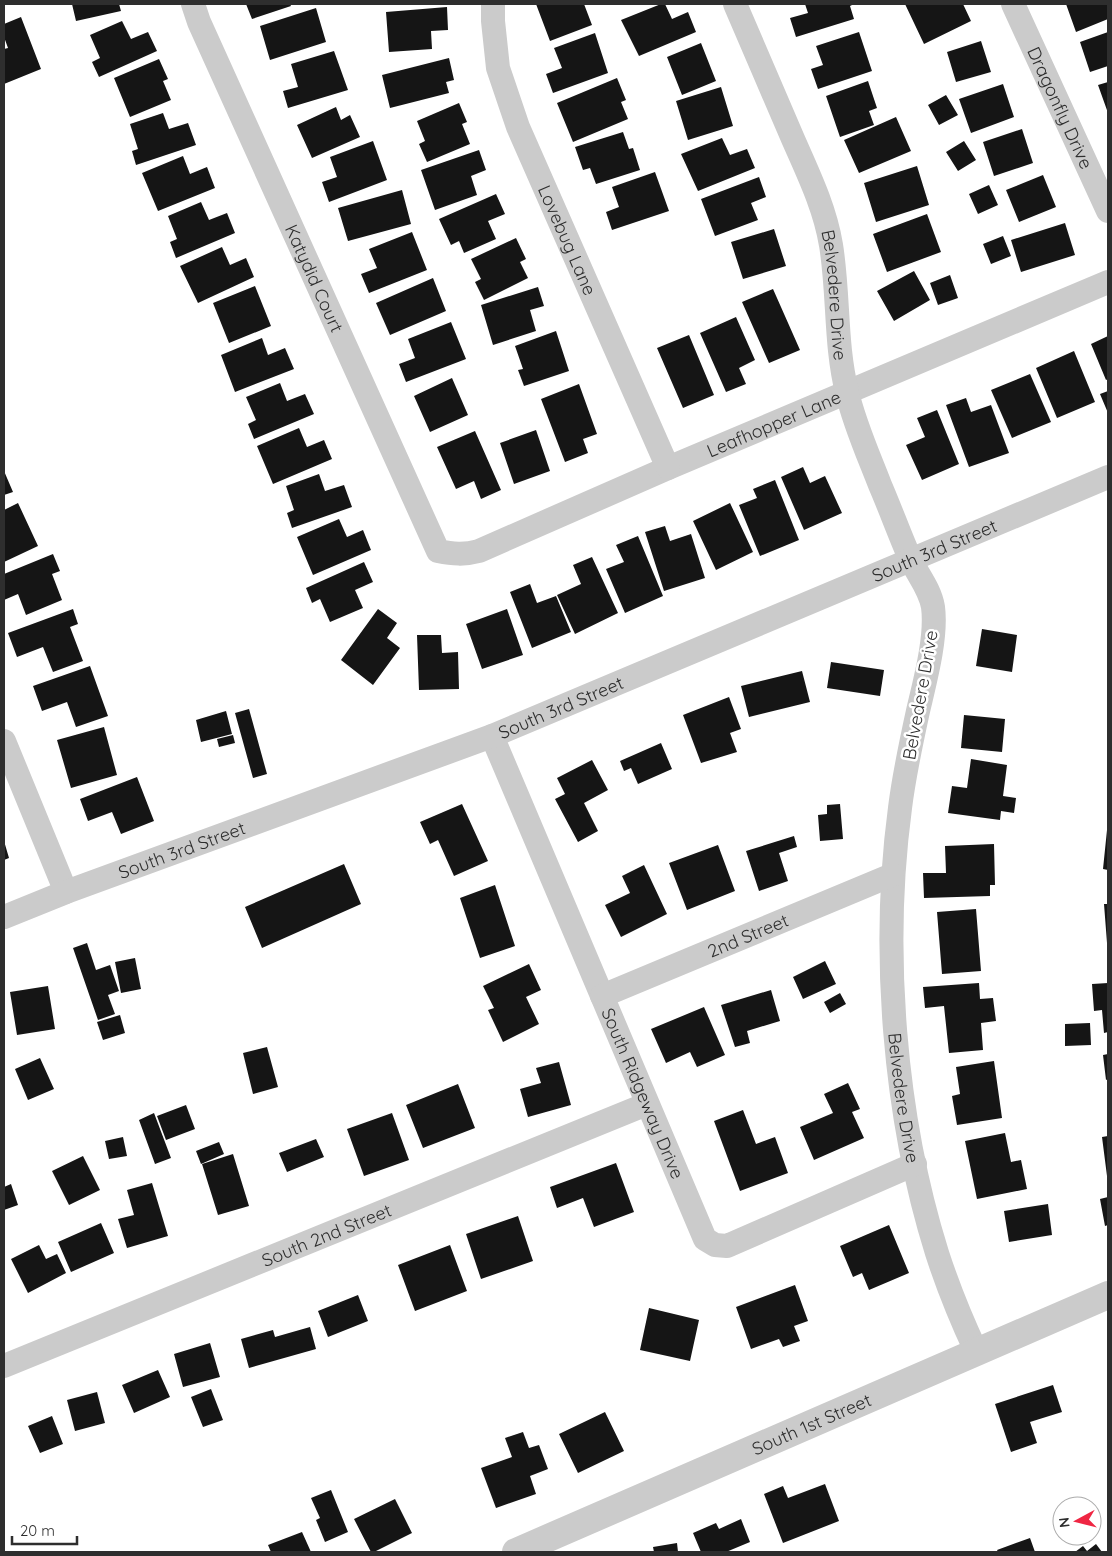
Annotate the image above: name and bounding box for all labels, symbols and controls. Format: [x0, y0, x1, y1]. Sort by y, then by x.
street label: Dragonfly Drive [1023, 43, 1099, 172]
street label: Lovebug Lane [533, 181, 602, 299]
street label: Katydid Court [280, 221, 349, 336]
street label: Belvedere Drive [817, 227, 853, 362]
street label: Leafhopper Lane [703, 385, 844, 462]
street label: South 3rd Street [868, 514, 1000, 587]
street label: Belvedere Drive [897, 628, 943, 762]
street label: South 3rd Street [495, 671, 627, 744]
street label: South 3rd Street [115, 816, 248, 883]
street label: 2nd Street [704, 908, 792, 962]
street label: South Ridgeway Drive [597, 1004, 690, 1182]
street label: Belvedere Drive [884, 1032, 925, 1165]
street label: South 2nd Street [258, 1198, 395, 1271]
street label: South 1st Street [748, 1388, 875, 1460]
north arrow [1052, 1496, 1102, 1546]
scale bar [12, 1514, 78, 1546]
text: N [1055, 1516, 1074, 1529]
text: 20 m [20, 1521, 55, 1540]

